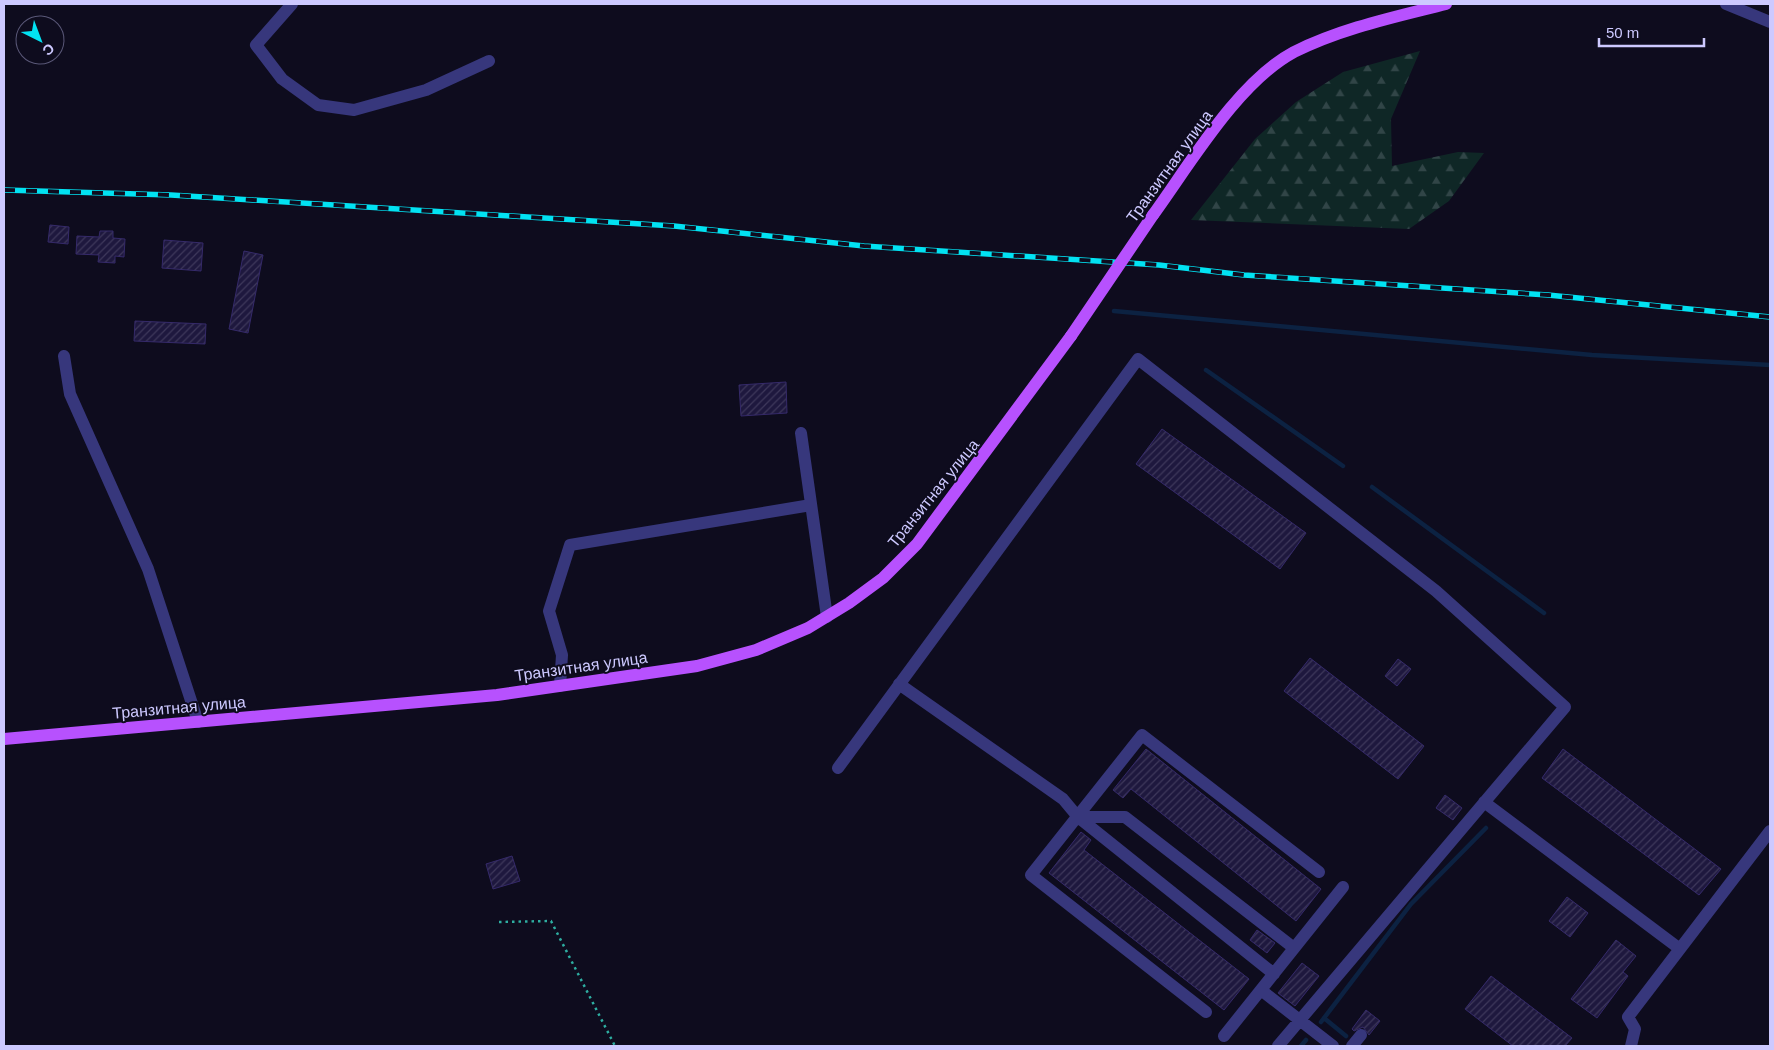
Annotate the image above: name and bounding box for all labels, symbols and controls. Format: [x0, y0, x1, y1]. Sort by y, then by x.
north arrow [15, 15, 65, 65]
scale bar [1599, 15, 1704, 47]
text: 50 m [1606, 24, 1639, 41]
text: С [40, 40, 58, 59]
street label: Транзитная улица [1123, 107, 1216, 225]
street label: Транзитная улица [885, 436, 982, 551]
street label: Транзитная улица [514, 649, 649, 684]
street label: Транзитная улица [112, 693, 247, 722]

